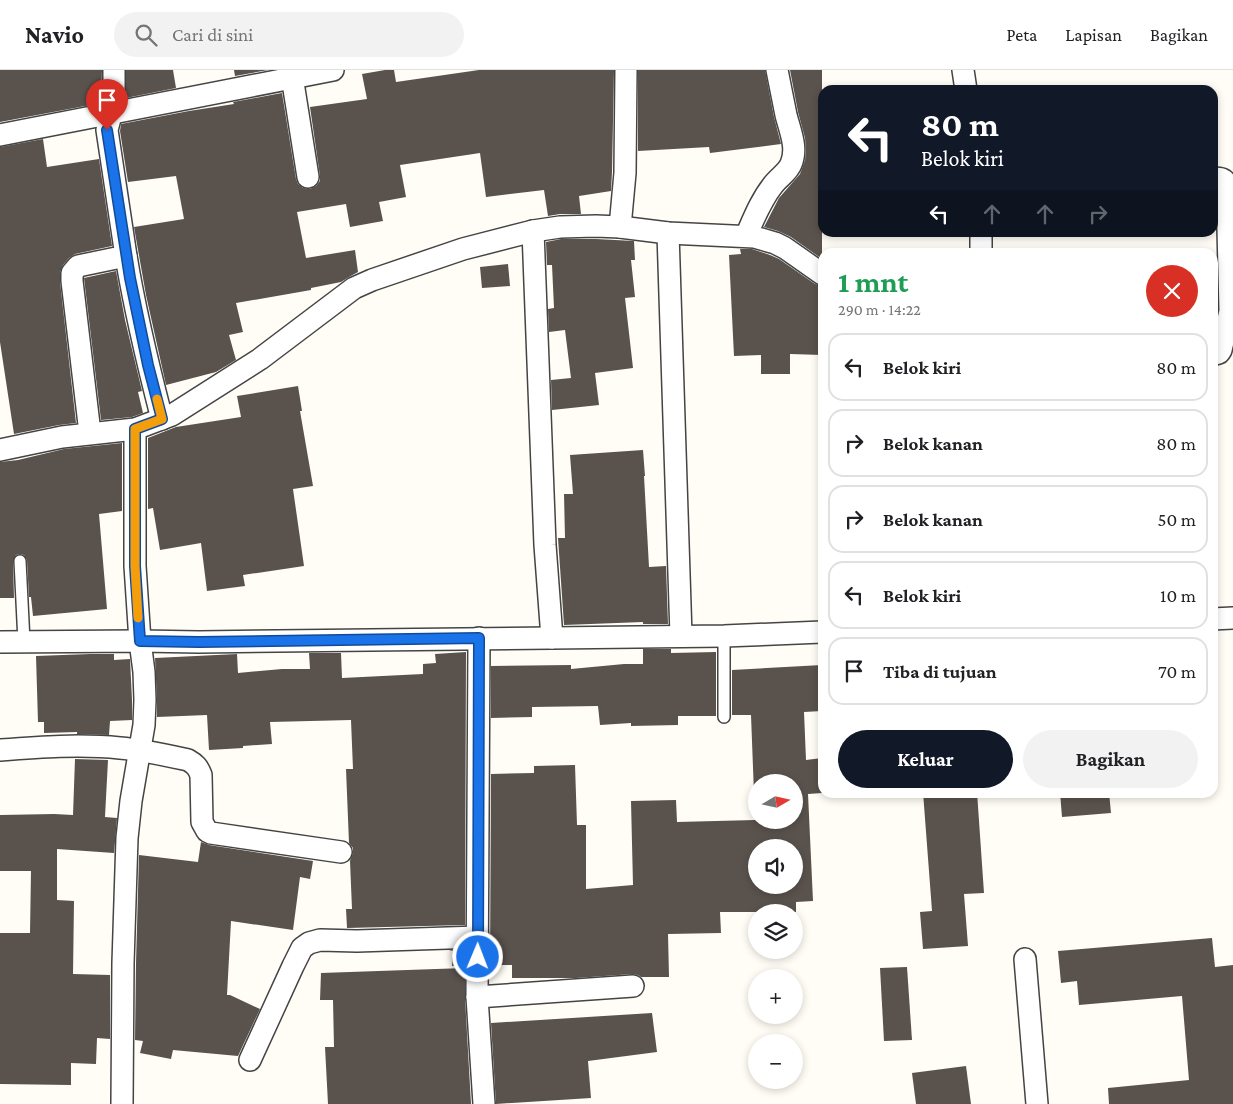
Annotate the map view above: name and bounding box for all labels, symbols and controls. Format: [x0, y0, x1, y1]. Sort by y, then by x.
search box [114, 12, 464, 57]
text: Navio [25, 21, 84, 48]
icon: search [132, 21, 160, 49]
text: Cari di sini [172, 24, 253, 45]
text: Peta [1007, 25, 1037, 45]
text: Lapisan [1065, 25, 1122, 45]
text: Bagikan [1150, 25, 1208, 45]
pin [86, 79, 128, 130]
icon: arrive [93, 86, 121, 114]
icon: left [838, 105, 903, 170]
text: 80 m [921, 105, 999, 144]
text: Belok kiri [921, 146, 1004, 171]
icon: left [925, 200, 953, 228]
icon: ahead [978, 200, 1006, 228]
icon: ahead [1031, 200, 1059, 228]
icon: right [1084, 200, 1112, 228]
text: 1 mnt [838, 265, 908, 298]
button: close [1146, 265, 1198, 317]
text: 290 m · 14:22 [838, 301, 921, 318]
icon: left [840, 353, 868, 381]
text: Belok kiri [883, 357, 961, 378]
text: 80 m [1156, 357, 1196, 378]
icon: right [840, 429, 868, 457]
text: Belok kanan [883, 433, 983, 454]
text: 80 m [1156, 433, 1196, 454]
icon: right [840, 505, 868, 533]
text: Belok kanan [883, 509, 983, 530]
text: 50 m [1157, 509, 1196, 530]
icon: left [840, 581, 868, 609]
text: Belok kiri [883, 585, 961, 606]
text: 10 m [1160, 585, 1196, 606]
icon: arrive [840, 657, 868, 685]
text: Tiba di tujuan [883, 661, 997, 682]
text: 70 m [1158, 661, 1196, 682]
button: Keluar [838, 730, 1013, 788]
button: Bagikan [1023, 730, 1198, 788]
north arrow [748, 774, 802, 829]
map controls [748, 774, 803, 1089]
button: sound [748, 839, 803, 894]
button: layers [748, 904, 803, 959]
position arrow [451, 930, 503, 982]
button: + [748, 969, 803, 1024]
button: − [748, 1034, 803, 1089]

